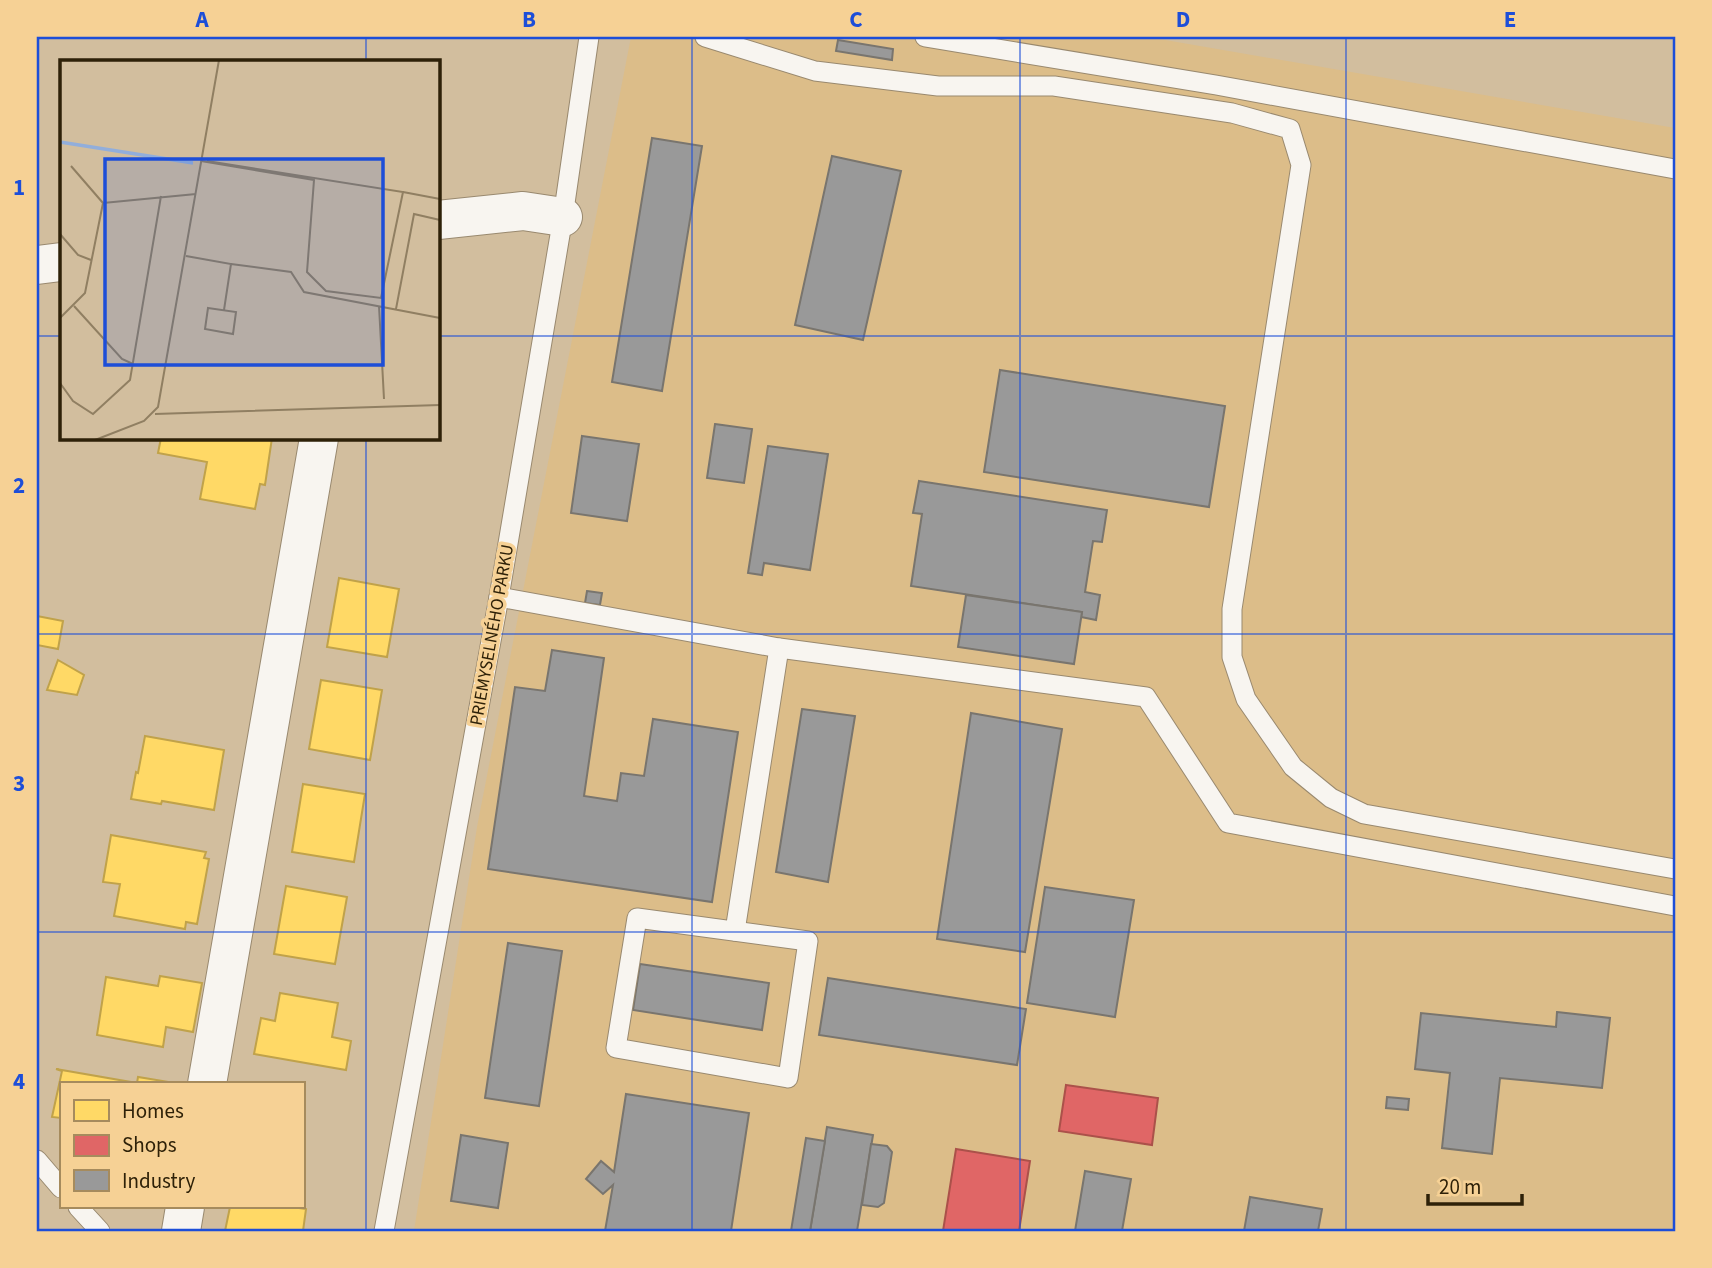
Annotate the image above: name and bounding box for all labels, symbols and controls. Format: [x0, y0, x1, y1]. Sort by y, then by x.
text: A [194, 3, 209, 36]
text: B [522, 3, 536, 36]
text: C [849, 3, 863, 36]
text: D [1176, 3, 1190, 36]
text: E [1504, 3, 1516, 36]
inset map [60, 60, 439, 439]
text: 1 [13, 171, 25, 204]
text: 2 [13, 469, 25, 502]
street label: PRIEMYSELNÉHO PARKU [464, 543, 520, 727]
text: 3 [13, 767, 25, 800]
text: 4 [13, 1065, 25, 1098]
legend [60, 1082, 304, 1208]
text: Homes [122, 1096, 184, 1126]
text: Shops [122, 1130, 177, 1160]
scale bar [1428, 1163, 1523, 1207]
text: Industry [122, 1166, 195, 1196]
text: 20 m [1439, 1172, 1481, 1202]

